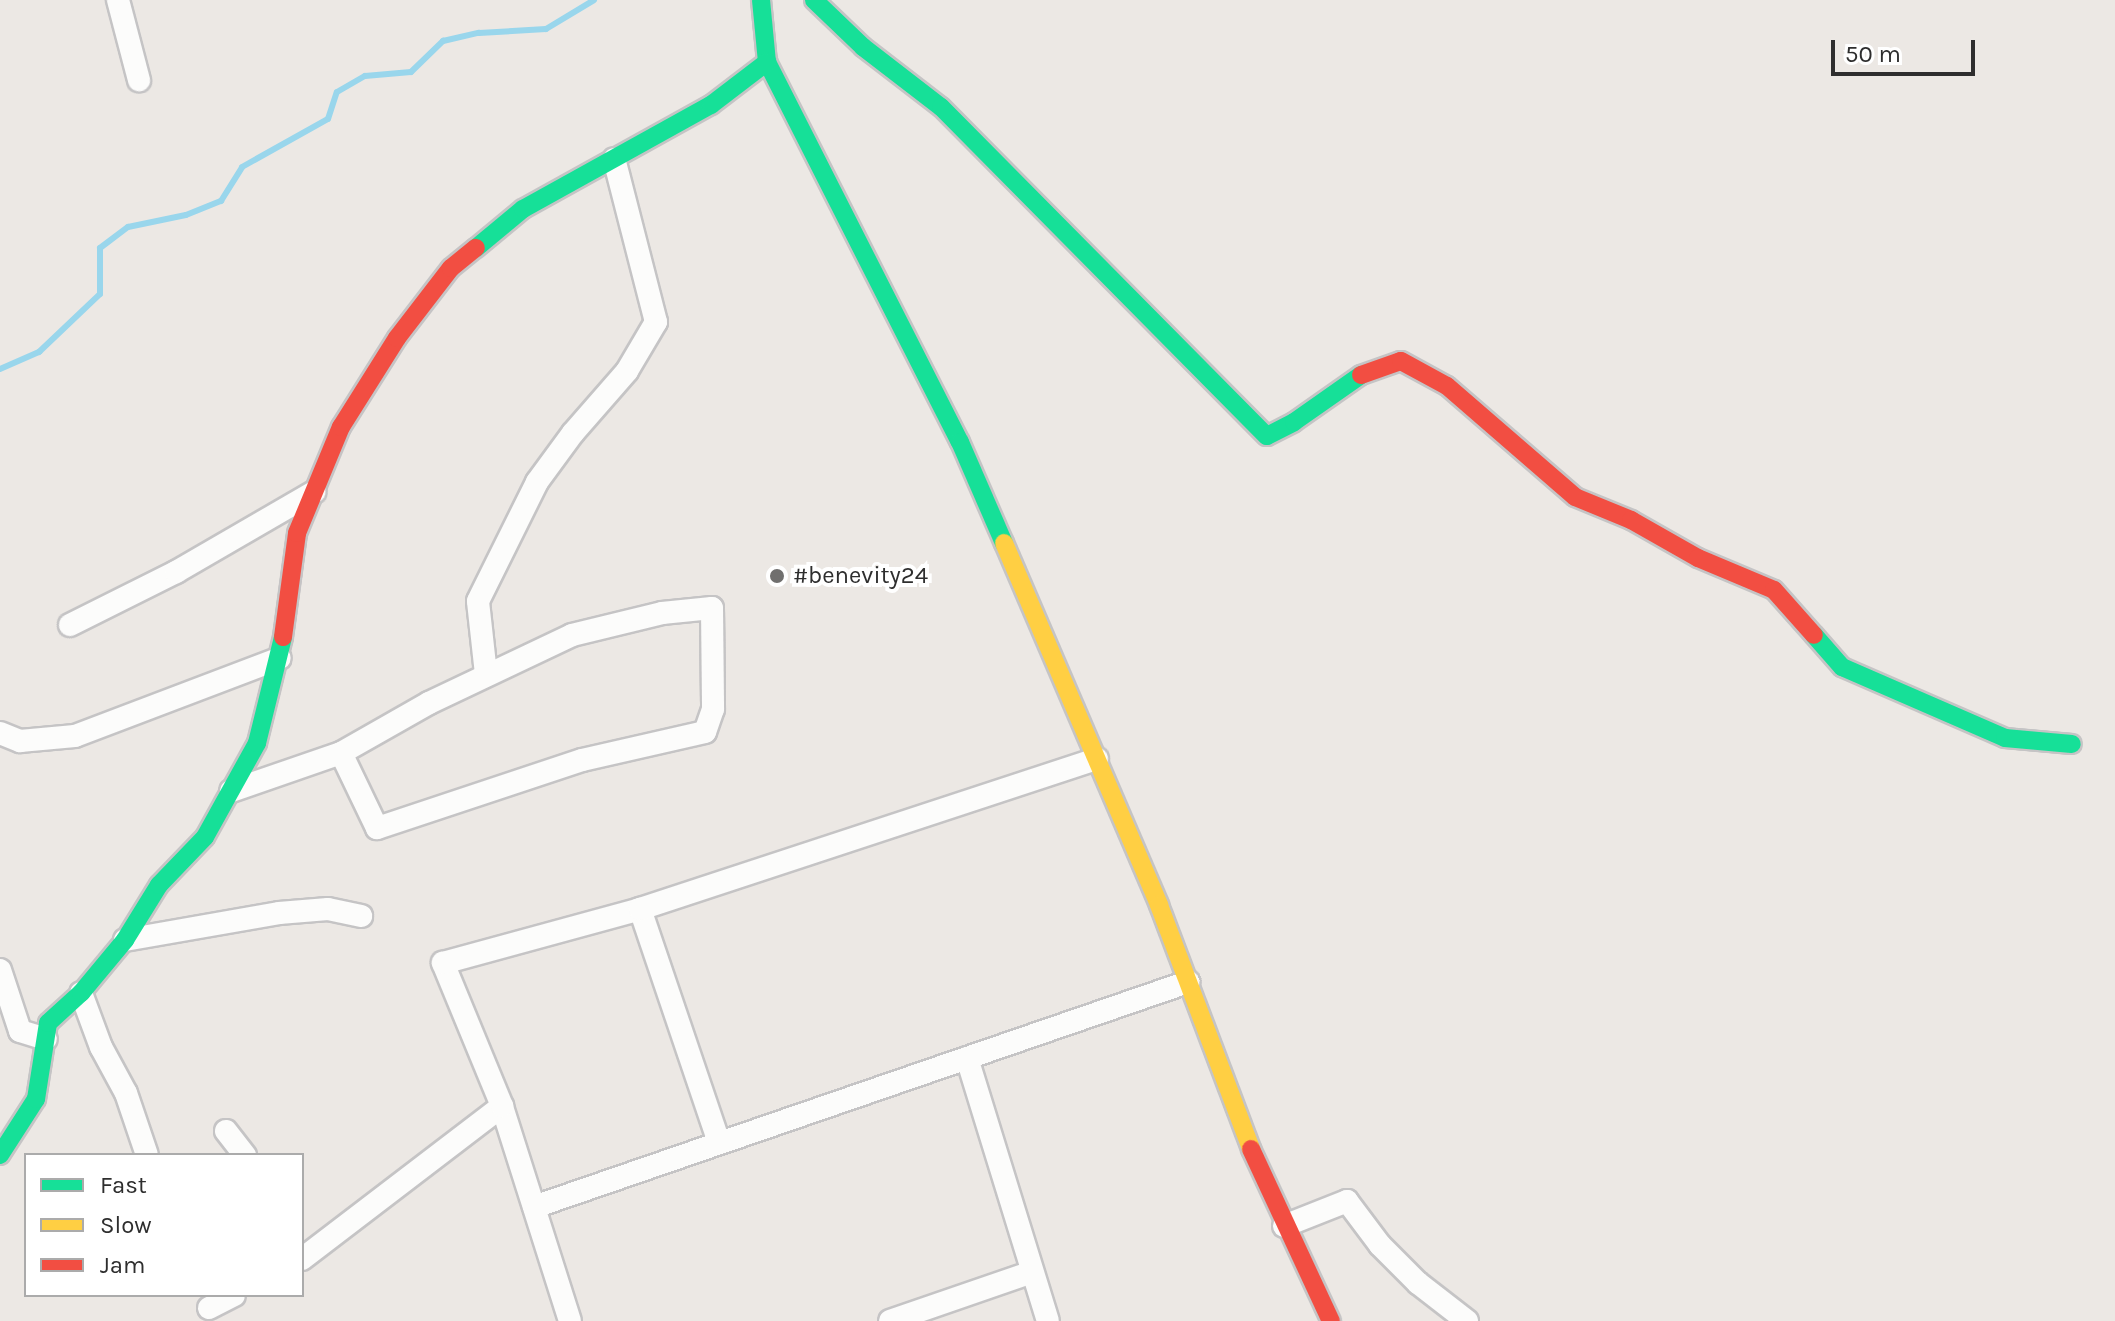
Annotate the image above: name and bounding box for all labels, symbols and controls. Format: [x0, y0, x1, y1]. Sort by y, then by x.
scale bar [1835, 24, 1979, 74]
text: 50 m [1845, 40, 1901, 68]
place label: #benevity24 [793, 562, 928, 590]
marker: #benevity24 [768, 567, 786, 585]
legend [24, 1153, 304, 1297]
text: Fast [100, 1171, 147, 1199]
text: Slow [100, 1211, 152, 1239]
text: Jam [100, 1251, 145, 1279]

